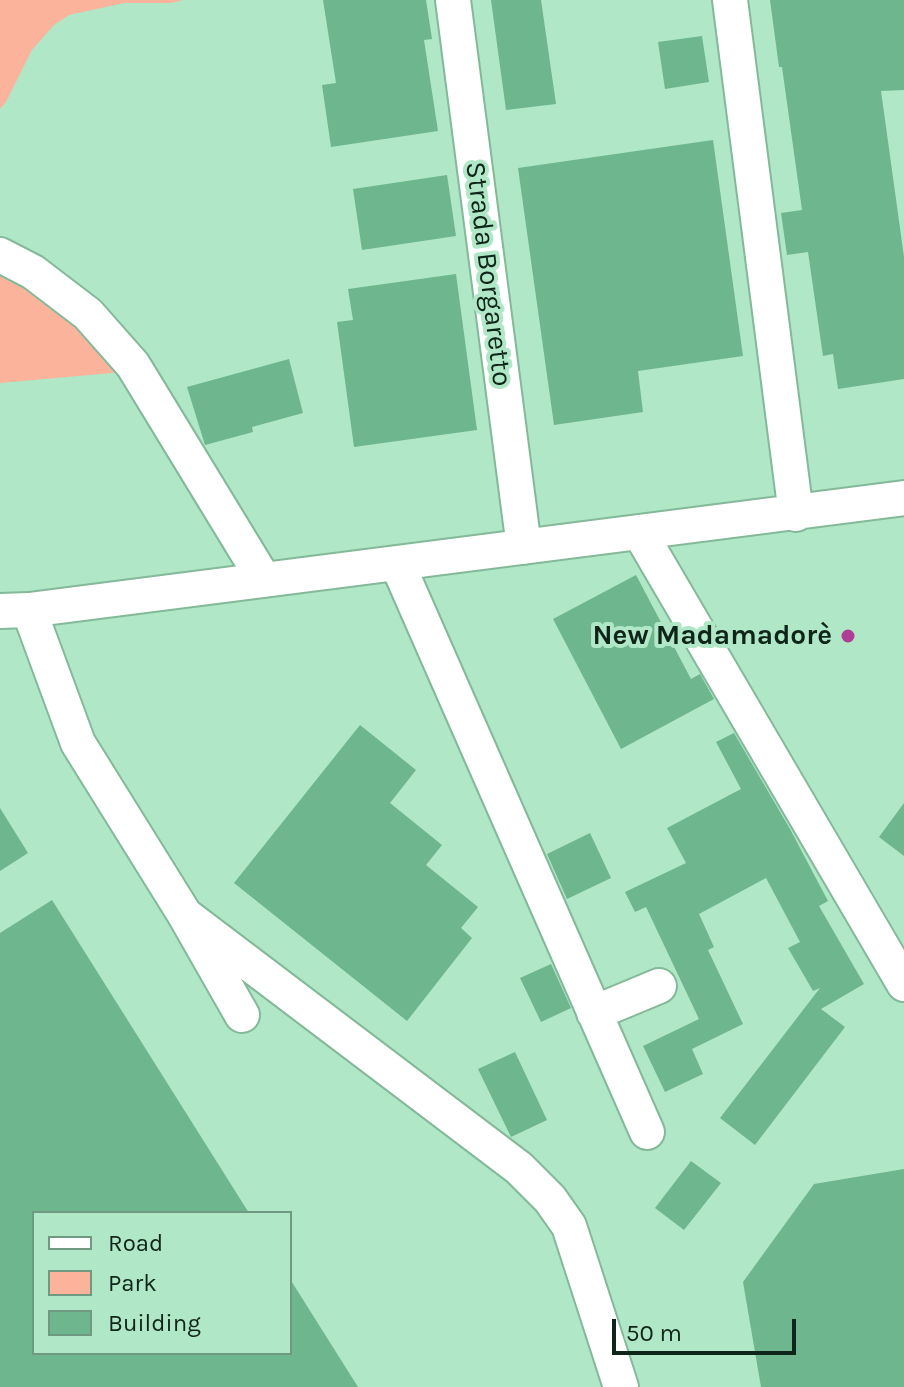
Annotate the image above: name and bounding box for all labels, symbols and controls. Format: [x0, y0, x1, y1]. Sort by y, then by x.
street label: Strada Borgaretto [458, 160, 518, 388]
place label: New Madamadorè [593, 619, 832, 653]
marker: New Madamadorè [839, 627, 857, 645]
legend [32, 1211, 292, 1355]
text: Road [108, 1229, 163, 1257]
text: Park [108, 1269, 157, 1297]
scale bar [616, 1303, 800, 1353]
text: Building [108, 1309, 201, 1337]
text: 50 m [626, 1319, 682, 1347]

